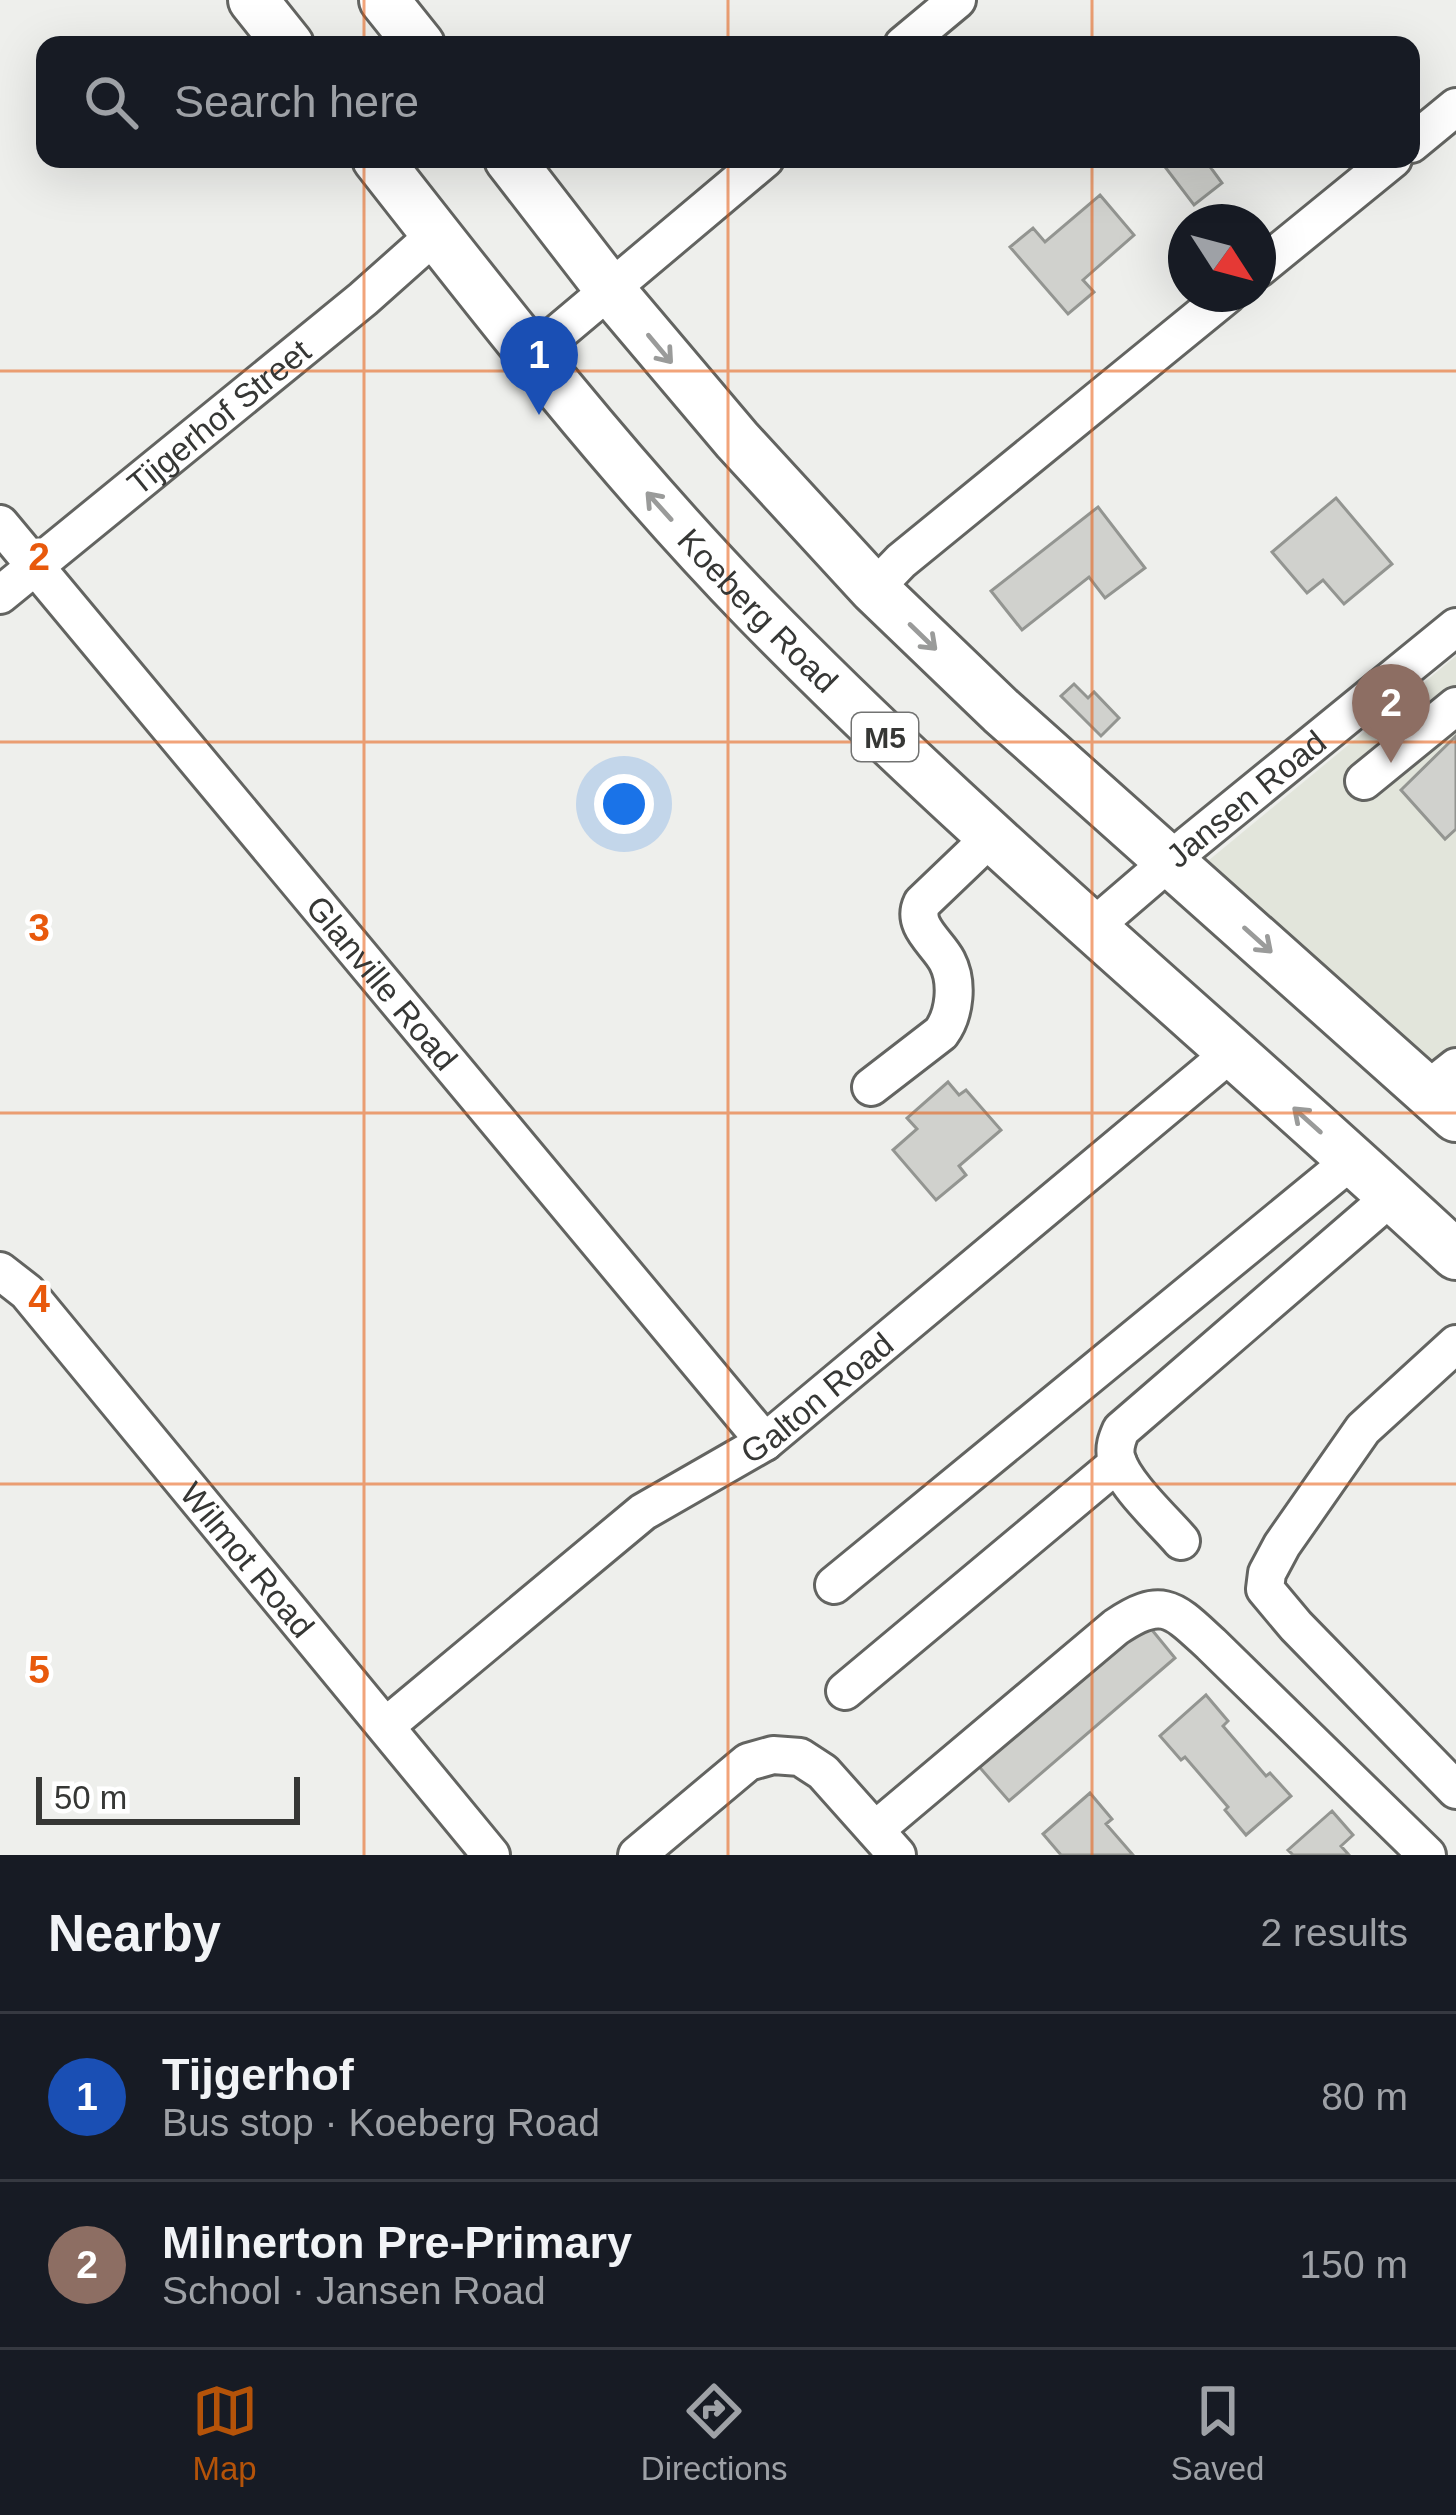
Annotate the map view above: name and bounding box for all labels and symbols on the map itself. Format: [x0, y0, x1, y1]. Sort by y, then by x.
north arrow [1168, 204, 1276, 312]
pin: 1 [500, 316, 578, 415]
street label: Tijgerhof Street [120, 332, 317, 502]
one-way arrow [646, 333, 674, 364]
one-way arrow [645, 491, 673, 521]
street label: Koeberg Road [671, 521, 845, 700]
text: 2 [28, 535, 50, 578]
one-way arrow [908, 622, 937, 650]
pin: 2 [1352, 664, 1430, 763]
road number: M5 [852, 713, 918, 761]
street label: Jansen Road [1159, 723, 1333, 874]
your location [594, 774, 654, 834]
street label: Glanville Road [299, 888, 465, 1077]
text: 3 [28, 906, 50, 949]
one-way arrow [1242, 926, 1273, 953]
one-way arrow [1293, 1107, 1323, 1134]
text: 4 [28, 1277, 50, 1320]
street label: Galton Road [734, 1325, 900, 1470]
street label: Wilmot Road [173, 1475, 322, 1644]
text: 5 [28, 1648, 50, 1691]
scale bar [36, 1771, 300, 1824]

